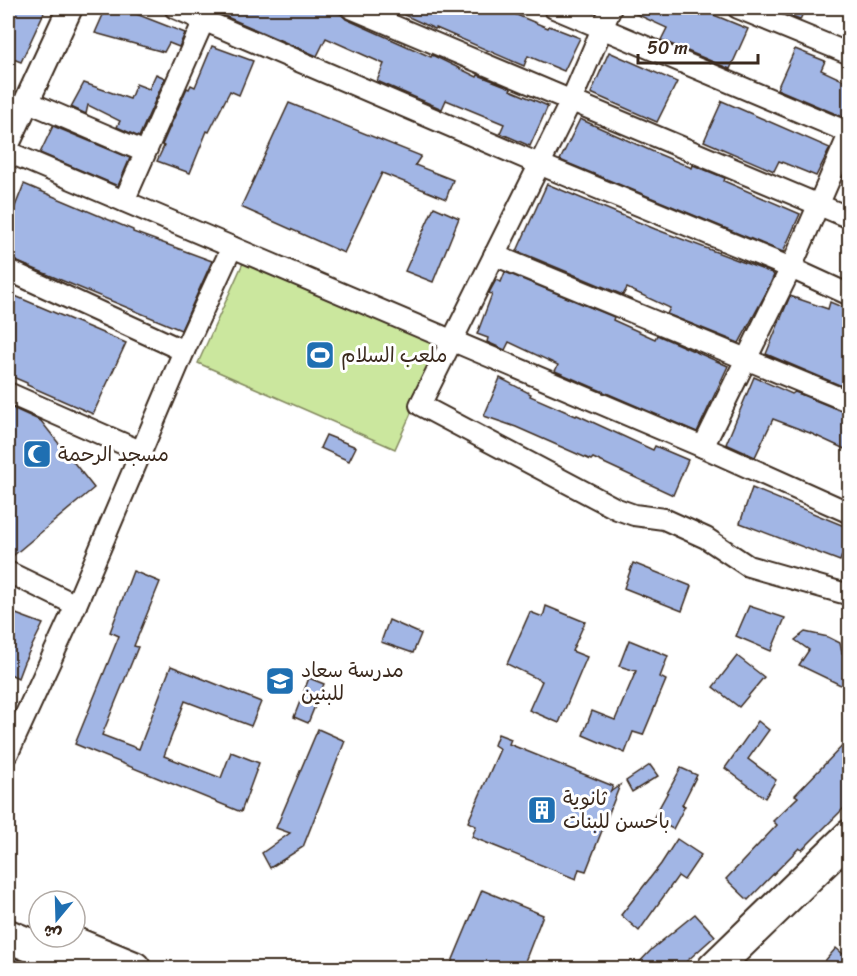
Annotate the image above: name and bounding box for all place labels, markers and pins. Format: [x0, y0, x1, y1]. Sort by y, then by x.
place label: ملعب السلام [341, 338, 447, 373]
sports icon: ملعب السلام [304, 339, 336, 371]
place label: مسجد الرحمة [58, 437, 169, 472]
mosque icon: مسجد الرحمة [21, 438, 53, 470]
place label: مدرسة سعاد للبنين [301, 653, 404, 711]
school or university icon: مدرسة سعاد للبنين [264, 665, 296, 697]
place label: ثانوية باحسن للبنات [563, 781, 670, 839]
building icon: ثانوية باحسن للبنات [526, 794, 558, 826]

